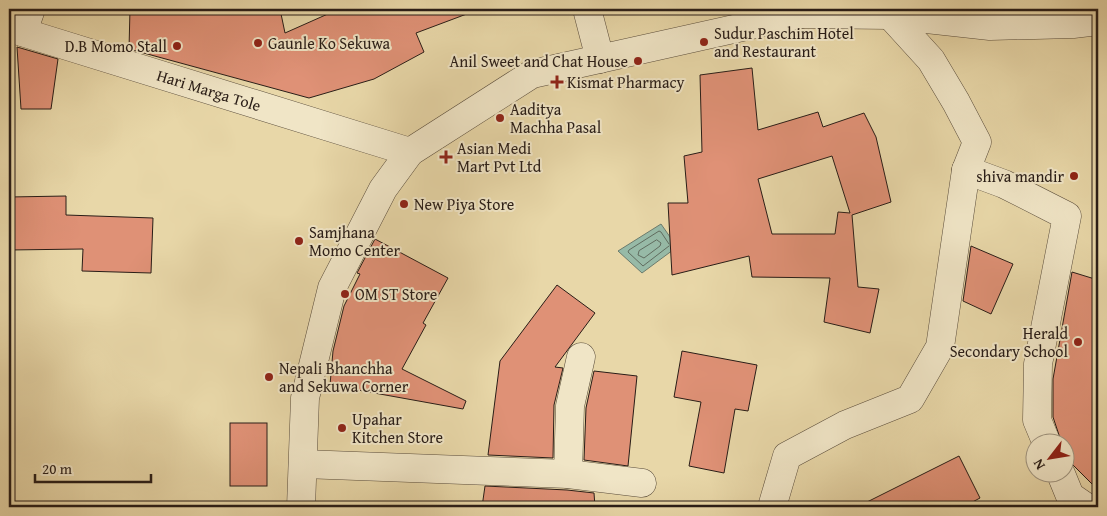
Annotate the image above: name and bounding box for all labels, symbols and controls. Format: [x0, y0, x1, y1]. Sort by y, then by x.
place label: Sudur Paschim Hotel and Restaurant [714, 21, 854, 63]
place label: Gaunle Ko Sekuwa [268, 31, 391, 55]
place label: D.B Momo Stall [65, 34, 168, 58]
marker: Sudur Paschim Hotel and Restaurant [698, 36, 710, 48]
marker: Gaunle Ko Sekuwa [252, 37, 264, 49]
marker: D.B Momo Stall [171, 40, 183, 52]
place label: Anil Sweet and Chat House [449, 49, 628, 73]
marker: Anil Sweet and Chat House [632, 55, 644, 67]
street label: Hari Marga Tole [154, 63, 264, 117]
place label: Kismat Pharmacy [567, 70, 685, 94]
marker: Kismat Pharmacy [551, 76, 563, 88]
place label: Aaditya Machha Pasal [510, 97, 602, 139]
marker: Aaditya Machha Pasal [494, 112, 506, 124]
place label: Asian Medi Mart Pvt Ltd [457, 136, 542, 178]
marker: Asian Medi Mart Pvt Ltd [439, 150, 453, 164]
place label: shiva mandir [976, 164, 1064, 188]
marker: shiva mandir [1068, 170, 1080, 182]
place label: New Piya Store [414, 192, 514, 216]
marker: New Piya Store [398, 198, 410, 210]
place label: Samjhana Momo Center [309, 220, 400, 262]
marker: Samjhana Momo Center [293, 235, 305, 247]
place label: OM ST Store [355, 282, 437, 306]
marker: OM ST Store [339, 288, 351, 300]
place label: Herald Secondary School [950, 321, 1069, 363]
marker: Herald Secondary School [1072, 336, 1084, 348]
place label: Nepali Bhanchha and Sekuwa Corner [279, 356, 409, 398]
marker: Nepali Bhanchha and Sekuwa Corner [263, 371, 275, 383]
place label: Upahar Kitchen Store [352, 407, 443, 449]
marker: Upahar Kitchen Store [336, 422, 348, 434]
north arrow [1024, 434, 1074, 484]
scale bar [35, 451, 151, 483]
text: N [1028, 455, 1050, 474]
text: 20 m [42, 458, 73, 479]

